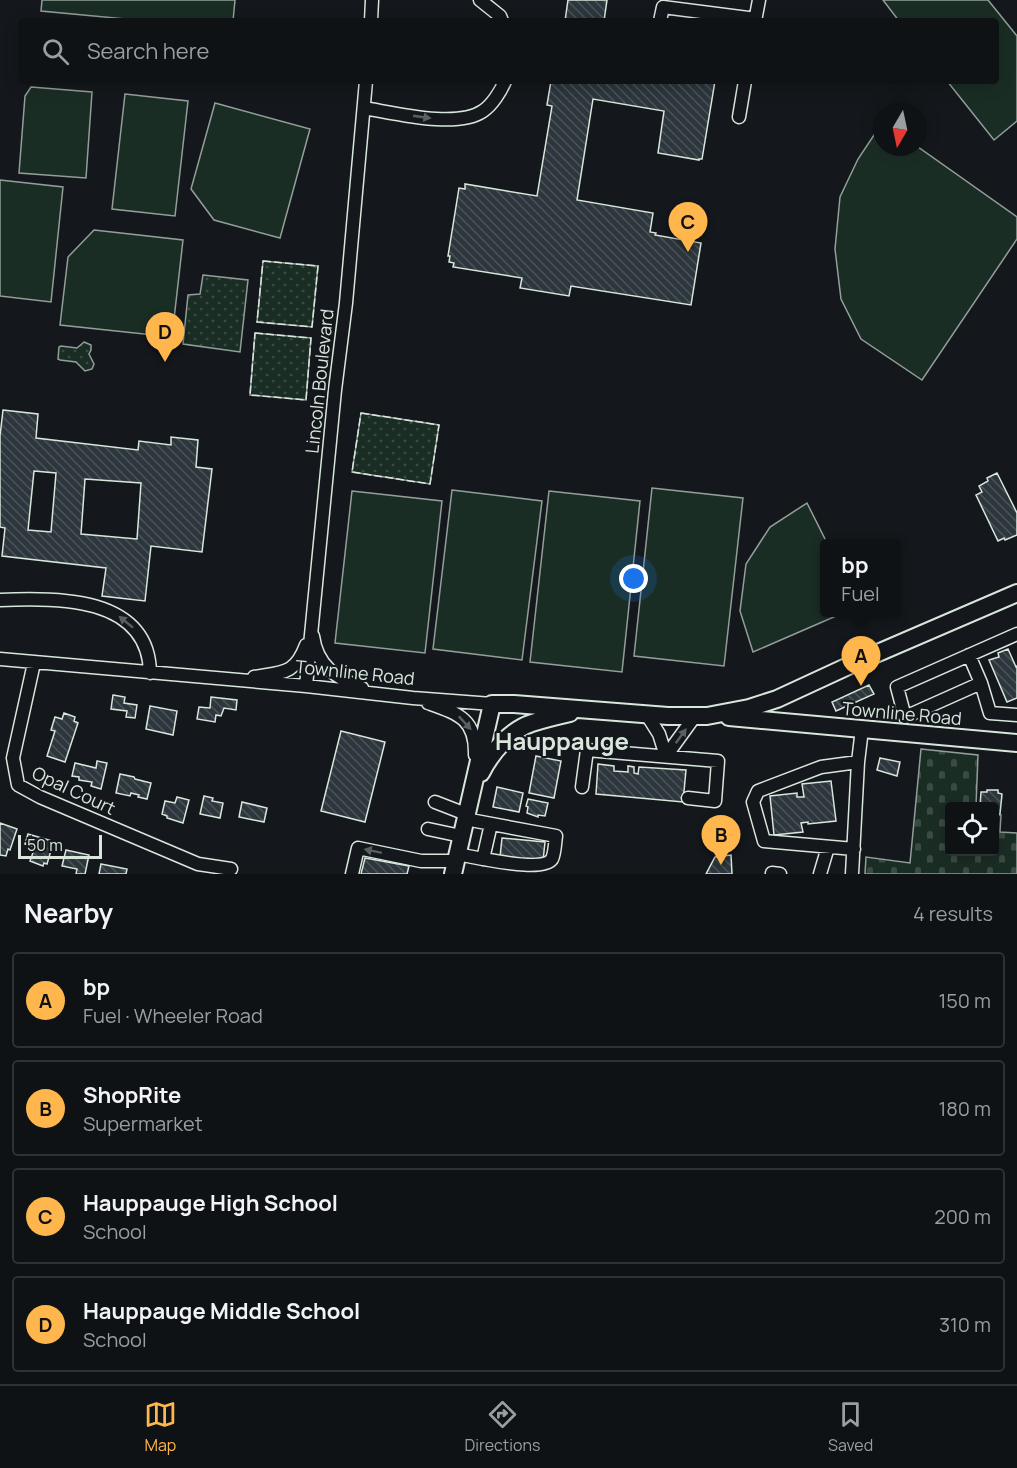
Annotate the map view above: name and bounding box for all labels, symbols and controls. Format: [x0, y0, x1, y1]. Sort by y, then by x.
search box [18, 18, 999, 84]
icon: search [39, 35, 72, 68]
text: Search here [87, 36, 209, 66]
north arrow [873, 102, 927, 156]
one-way arrow [413, 113, 432, 122]
pin: C [668, 202, 708, 252]
street label: Lincoln Boulevard [299, 308, 339, 454]
pin: D [146, 312, 184, 362]
popup [820, 539, 901, 617]
text: bp [841, 550, 868, 580]
your location [619, 564, 648, 593]
text: Fuel [841, 580, 880, 607]
one-way arrow [118, 616, 134, 629]
pin: A [842, 636, 880, 686]
street label: Townline Road [294, 654, 416, 690]
street label: Townline Road [841, 696, 963, 730]
one-way arrow [458, 715, 472, 730]
district label: Hauppauge [495, 724, 629, 757]
one-way arrow [674, 729, 686, 744]
street label: Opal Court [28, 760, 120, 820]
map controls [945, 802, 999, 856]
button: locate [945, 802, 999, 856]
pin: B [702, 816, 740, 865]
scale bar [18, 832, 102, 860]
text: 50 m [27, 834, 63, 856]
one-way arrow [364, 846, 383, 855]
text: Nearby [24, 895, 113, 931]
text: 4 results [913, 900, 993, 927]
text: bp [83, 972, 110, 1002]
text: A [39, 987, 52, 1014]
text: 150 m [938, 987, 991, 1014]
text: Fuel · Wheeler Road [83, 1002, 263, 1029]
text: ShopRite [83, 1080, 181, 1110]
text: B [39, 1095, 52, 1122]
text: 180 m [938, 1095, 991, 1122]
text: Supermarket [83, 1110, 203, 1137]
text: Hauppauge High School [83, 1188, 338, 1218]
text: C [38, 1203, 53, 1230]
text: 200 m [934, 1203, 991, 1230]
text: School [83, 1218, 147, 1245]
text: Hauppauge Middle School [83, 1296, 360, 1326]
text: D [38, 1311, 53, 1338]
text: 310 m [939, 1311, 991, 1338]
text: School [83, 1326, 147, 1353]
tab: Map [144, 1398, 177, 1456]
tab: Directions [465, 1398, 540, 1456]
tab: Saved [828, 1398, 873, 1456]

